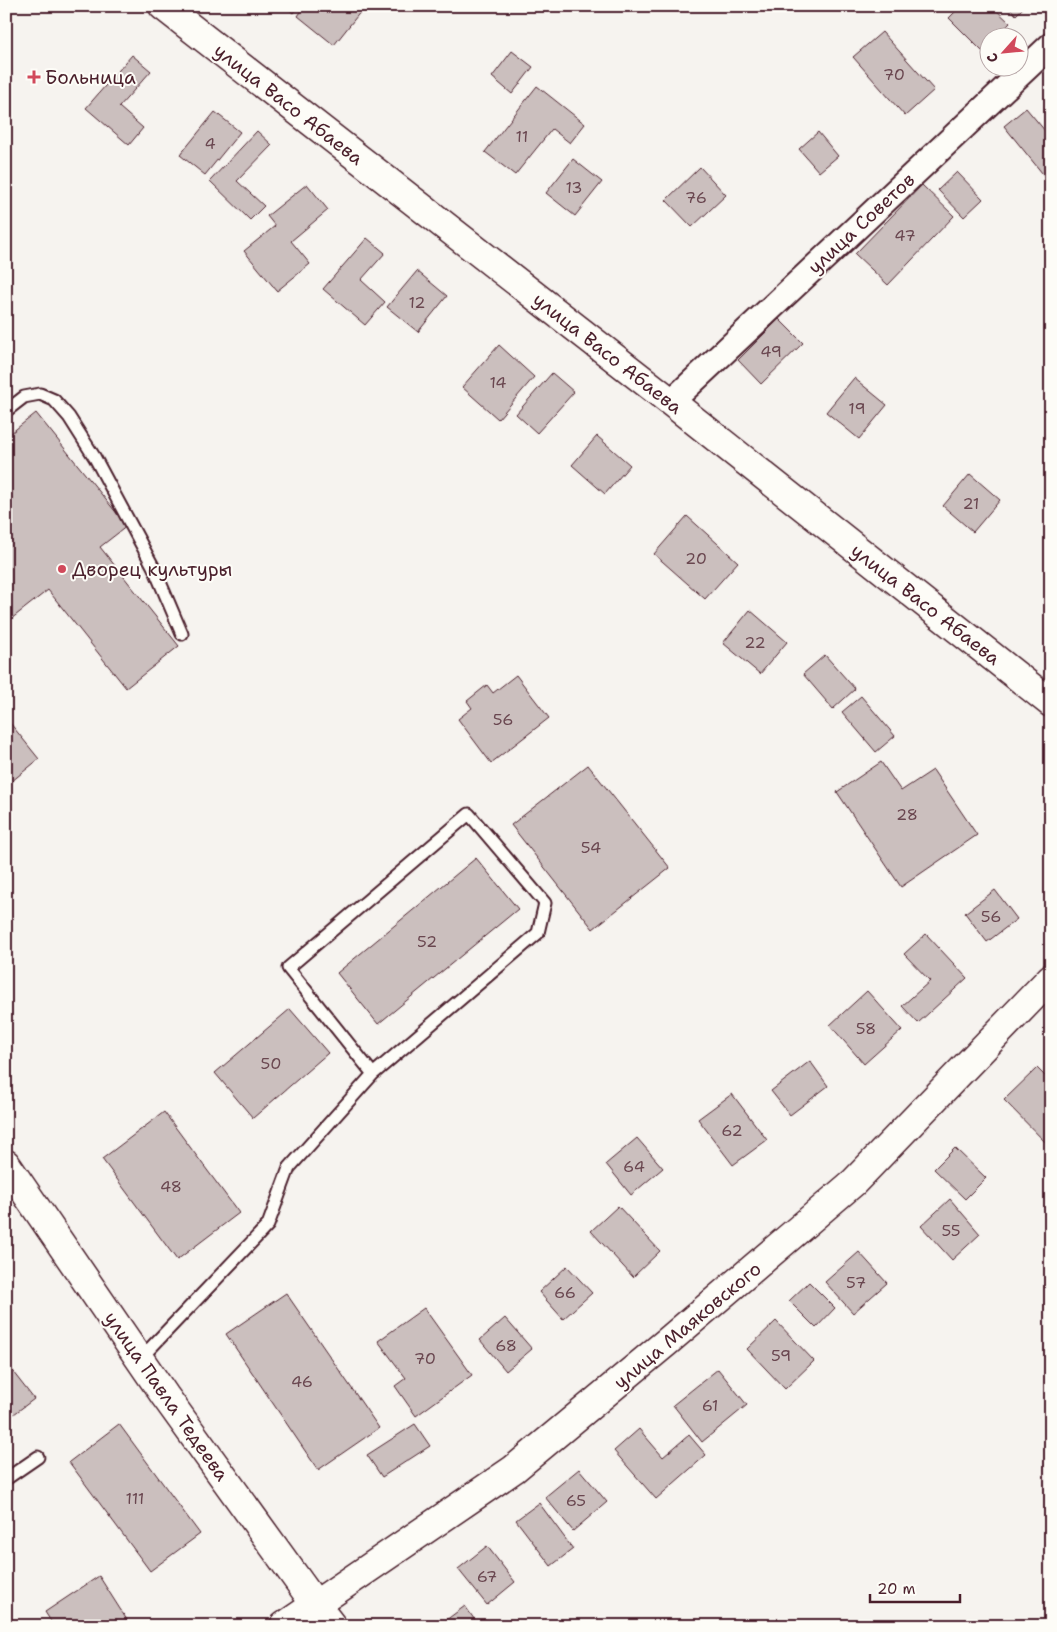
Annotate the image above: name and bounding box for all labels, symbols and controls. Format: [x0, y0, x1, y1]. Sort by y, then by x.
north arrow [980, 28, 1030, 78]
street label: улица Васо Абаева [209, 38, 369, 171]
text: С [982, 50, 1002, 66]
house number: 70 [883, 64, 905, 85]
place label: Больница [45, 65, 136, 90]
marker: Больница [27, 70, 41, 84]
house number: 11 [516, 126, 528, 147]
house number: 4 [204, 133, 216, 154]
street label: улица Советов [803, 167, 920, 279]
house number: 13 [565, 177, 583, 198]
house number: 76 [685, 187, 707, 208]
house number: 47 [894, 225, 916, 246]
street label: улица Васо Абаева [528, 287, 688, 420]
house number: 12 [408, 292, 426, 313]
house number: 49 [760, 341, 782, 362]
house number: 14 [489, 372, 507, 393]
house number: 19 [848, 398, 866, 419]
house number: 21 [962, 493, 980, 514]
street label: улица Васо Абаева [846, 538, 1006, 671]
house number: 20 [685, 548, 707, 569]
place label: Дворец культуры [72, 557, 232, 582]
marker: Дворец культуры [56, 563, 68, 575]
house number: 22 [744, 632, 766, 653]
house number: 56 [493, 709, 513, 730]
house number: 28 [896, 804, 918, 825]
house number: 54 [581, 837, 601, 858]
house number: 56 [981, 906, 1001, 927]
house number: 52 [417, 931, 437, 952]
house number: 58 [856, 1018, 876, 1039]
house number: 50 [261, 1053, 281, 1074]
house number: 62 [721, 1120, 743, 1141]
house number: 64 [623, 1156, 645, 1177]
house number: 48 [160, 1176, 182, 1197]
house number: 55 [941, 1220, 961, 1241]
street label: улица Маяковского [608, 1256, 766, 1394]
house number: 57 [846, 1272, 866, 1293]
house number: 66 [554, 1282, 576, 1303]
street label: улица Павла Тедеева [99, 1307, 235, 1486]
house number: 68 [495, 1335, 517, 1356]
house number: 59 [771, 1345, 791, 1366]
house number: 70 [414, 1348, 436, 1369]
house number: 46 [291, 1371, 313, 1392]
house number: 61 [702, 1395, 718, 1416]
house number: 111 [126, 1488, 144, 1509]
house number: 65 [566, 1490, 586, 1511]
house number: 67 [477, 1566, 497, 1587]
scale bar [870, 1572, 960, 1604]
text: 20 m [877, 1579, 916, 1599]

